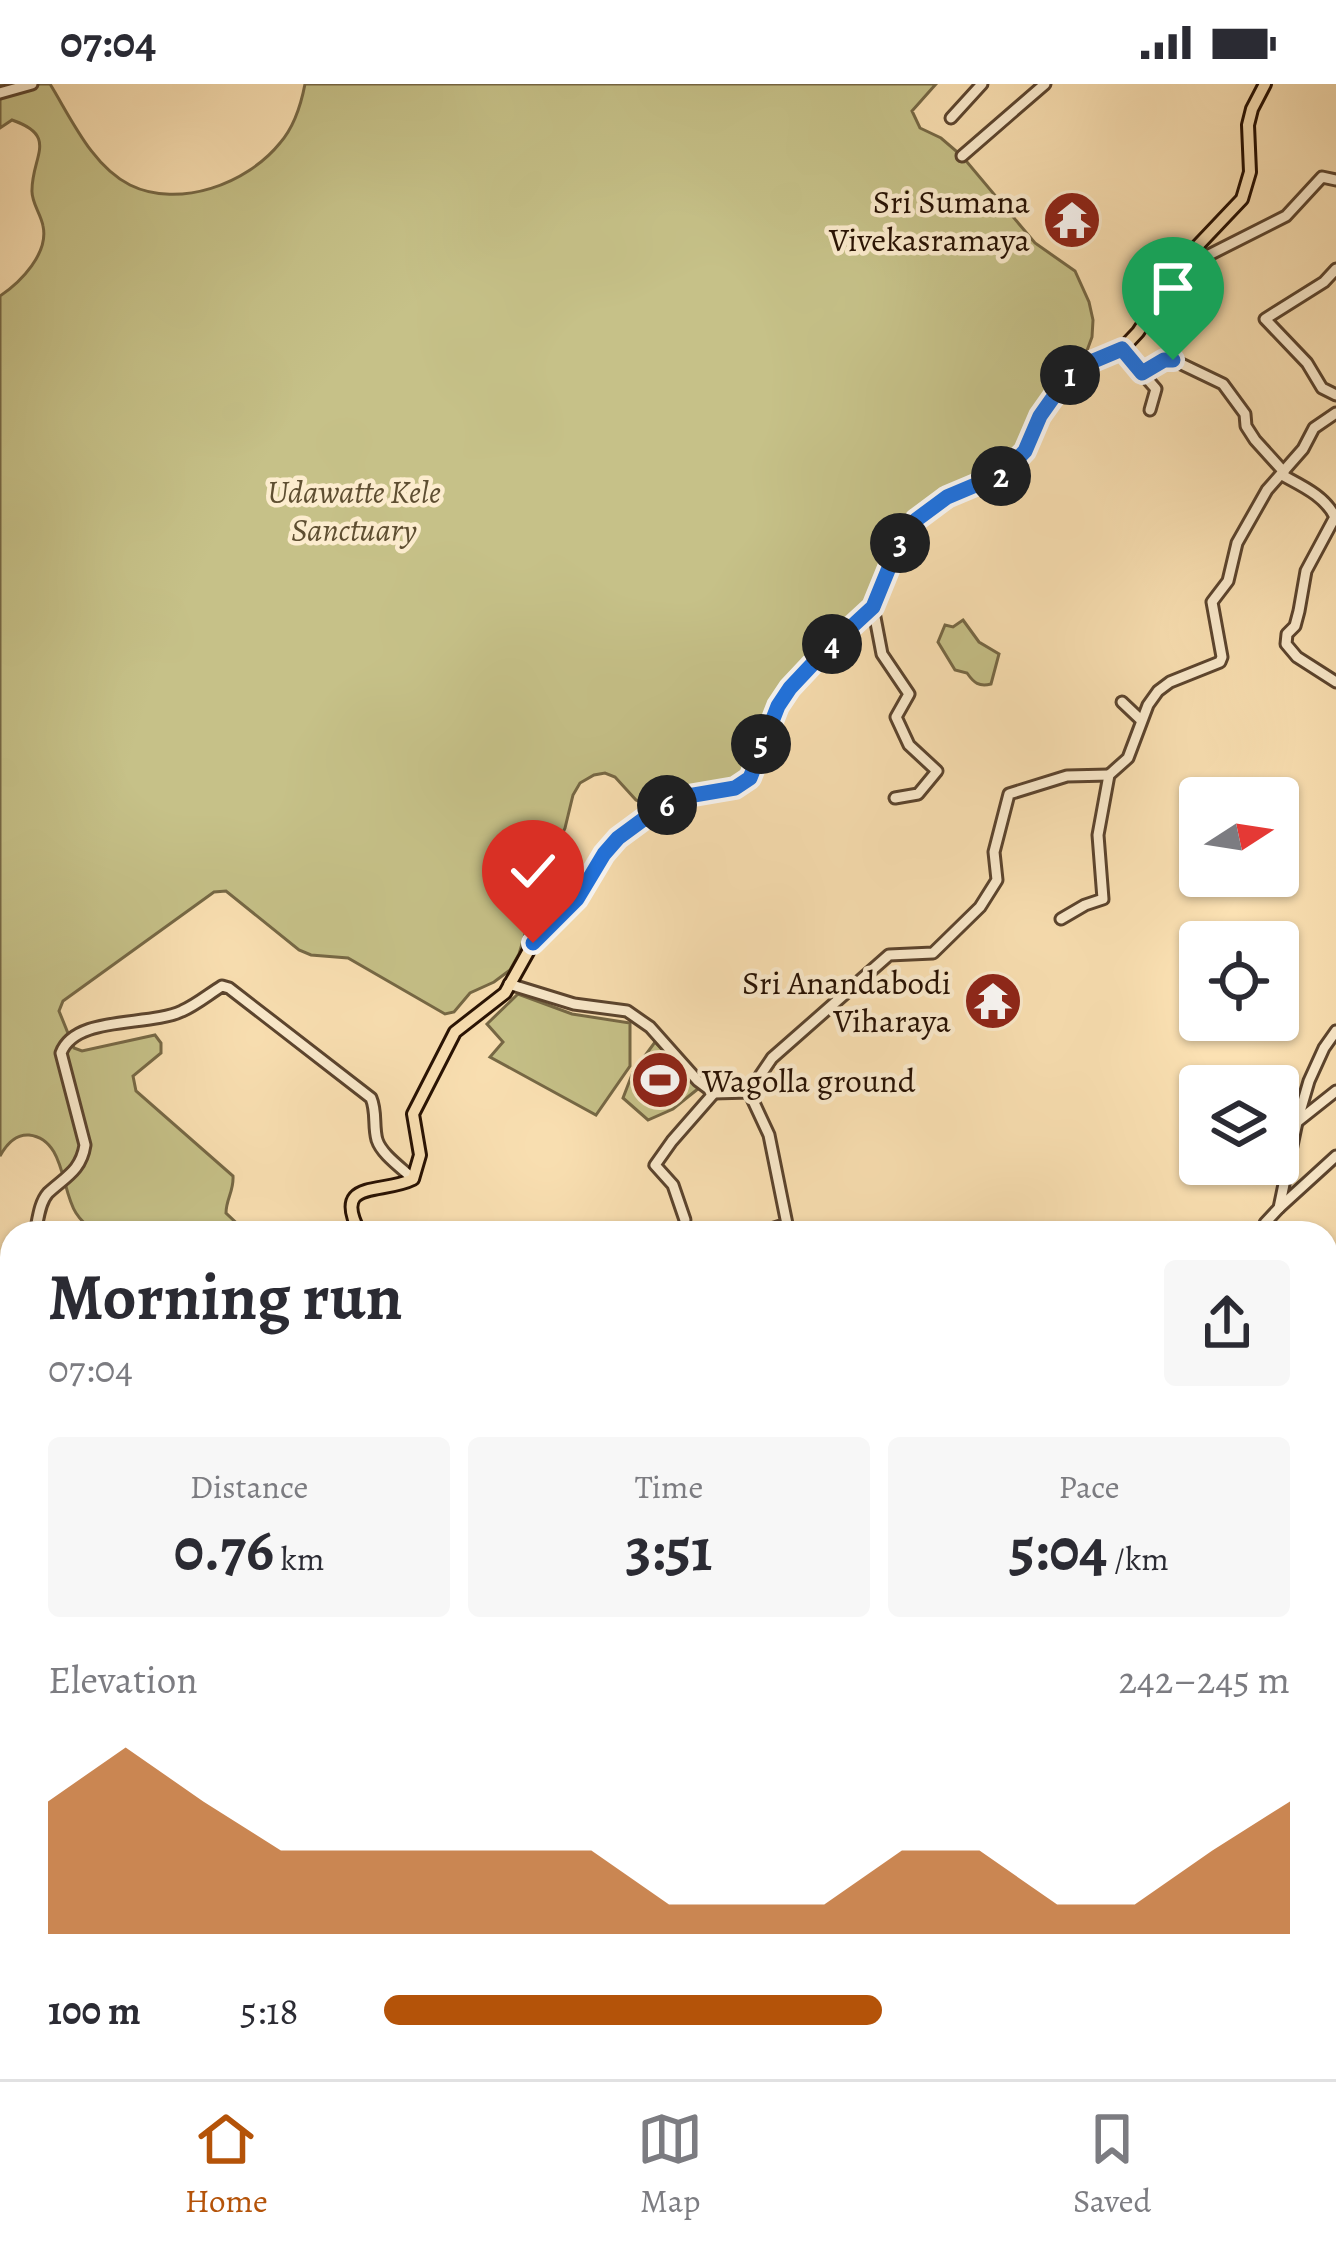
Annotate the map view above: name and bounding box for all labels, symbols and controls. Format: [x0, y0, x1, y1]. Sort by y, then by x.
text: 07:04 [60, 11, 156, 73]
place label: Sri Sumana Vivekasramaya [828, 179, 1031, 262]
temple icon: Sri Sumana Vivekasramaya [1041, 189, 1103, 251]
pin [1122, 237, 1224, 360]
icon: arrive [1140, 255, 1206, 321]
pin: 1 [1040, 345, 1100, 405]
text: 1 [1064, 352, 1076, 397]
pin: 2 [971, 446, 1031, 506]
text: 2 [993, 453, 1009, 498]
park label: Udawatte Kele Sanctuary [267, 469, 441, 552]
pin: 3 [870, 513, 930, 573]
text: 3 [893, 520, 907, 565]
pin: 4 [802, 614, 862, 674]
text: 4 [824, 621, 840, 666]
pin: 5 [731, 714, 791, 774]
text: 5 [754, 721, 768, 766]
pin: 6 [637, 775, 697, 835]
north arrow [1179, 777, 1299, 897]
map controls [1179, 777, 1299, 1185]
text: 6 [659, 782, 675, 827]
pin [482, 820, 584, 943]
icon: check [500, 838, 566, 904]
button: locate [1179, 921, 1299, 1041]
place label: Sri Anandabodi Viharaya [742, 960, 952, 1043]
temple icon: Sri Anandabodi Viharaya [962, 970, 1024, 1032]
sports icon: Wagolla ground [629, 1049, 691, 1111]
place label: Wagolla ground [701, 1058, 916, 1103]
button: layers [1179, 1065, 1299, 1185]
text: Morning run [48, 1252, 403, 1342]
button: share [1164, 1260, 1290, 1386]
text: 07:04 [48, 1342, 133, 1395]
text: Distance [190, 1464, 308, 1509]
text: Time [635, 1464, 703, 1509]
text: Pace [1058, 1464, 1120, 1509]
text: 0.76 [174, 1509, 274, 1591]
text: 3:51 [625, 1509, 713, 1591]
text: 5:04 [1009, 1509, 1108, 1591]
text: km [274, 1536, 324, 1581]
text: /km [1108, 1536, 1169, 1581]
text: Elevation [48, 1653, 198, 1706]
text: 242–245 m [1118, 1653, 1290, 1706]
text: 100 m [48, 1984, 141, 2037]
text: 5:18 [240, 1984, 298, 2037]
tab: Home [185, 2106, 268, 2223]
tab: Map [637, 2106, 703, 2223]
tab: Saved [1073, 2106, 1151, 2223]

